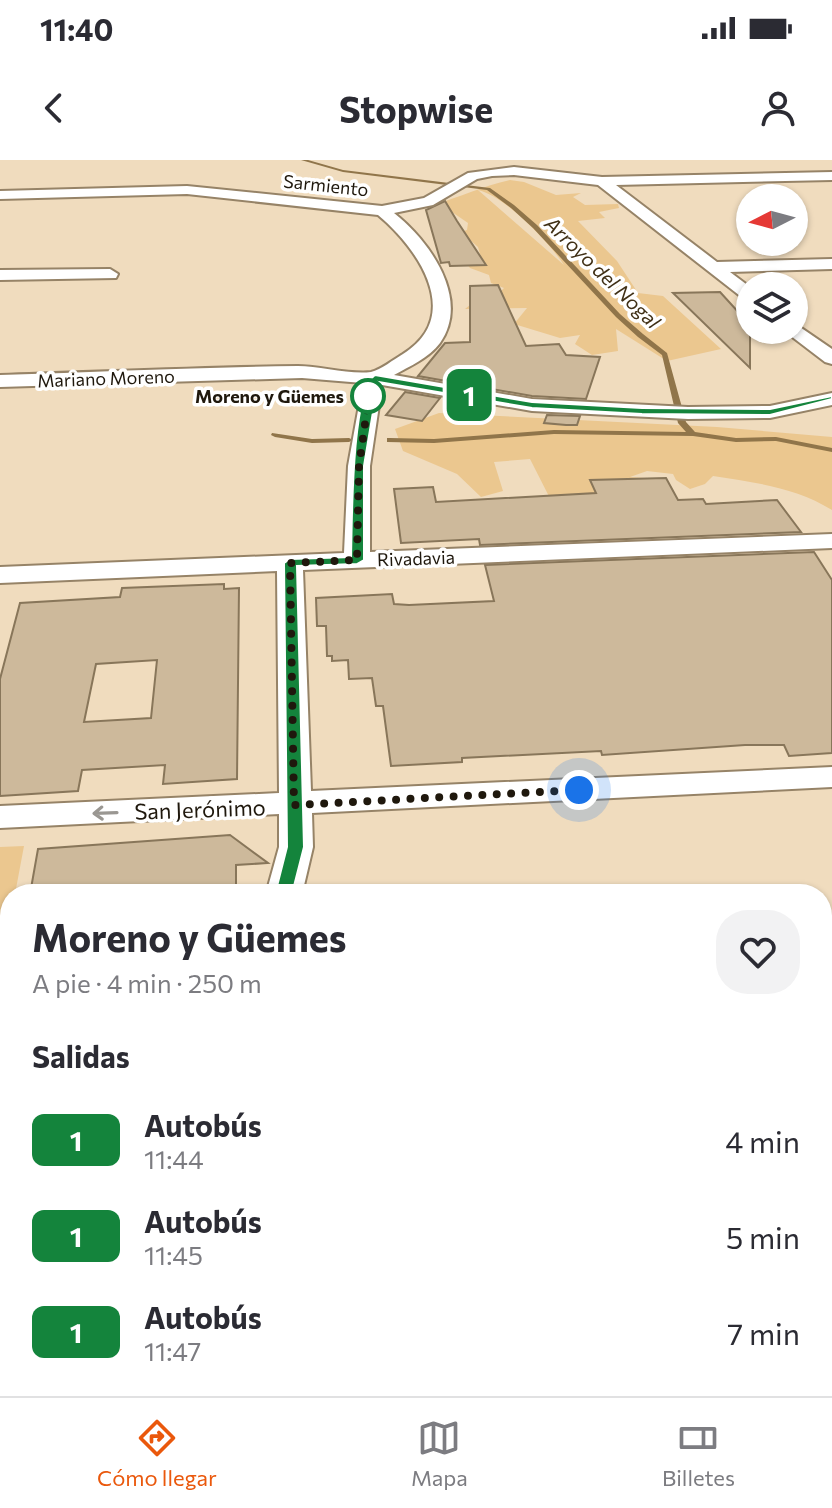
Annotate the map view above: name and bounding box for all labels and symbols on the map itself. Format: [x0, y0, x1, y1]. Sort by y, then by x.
street label: Sarmiento [282, 170, 370, 200]
north arrow [736, 184, 808, 256]
water label: Arroyo del Nogal [540, 210, 666, 334]
street label: Mariano Moreno [37, 365, 175, 391]
line badge: 1 [443, 369, 495, 421]
marker: Moreno y Güemes [351, 379, 385, 413]
place label: Moreno y Güemes [195, 385, 344, 407]
street label: Rivadavia [377, 546, 455, 570]
your location [559, 770, 599, 810]
street label: San Jerónimo [134, 793, 266, 825]
one-way arrow [92, 805, 119, 820]

